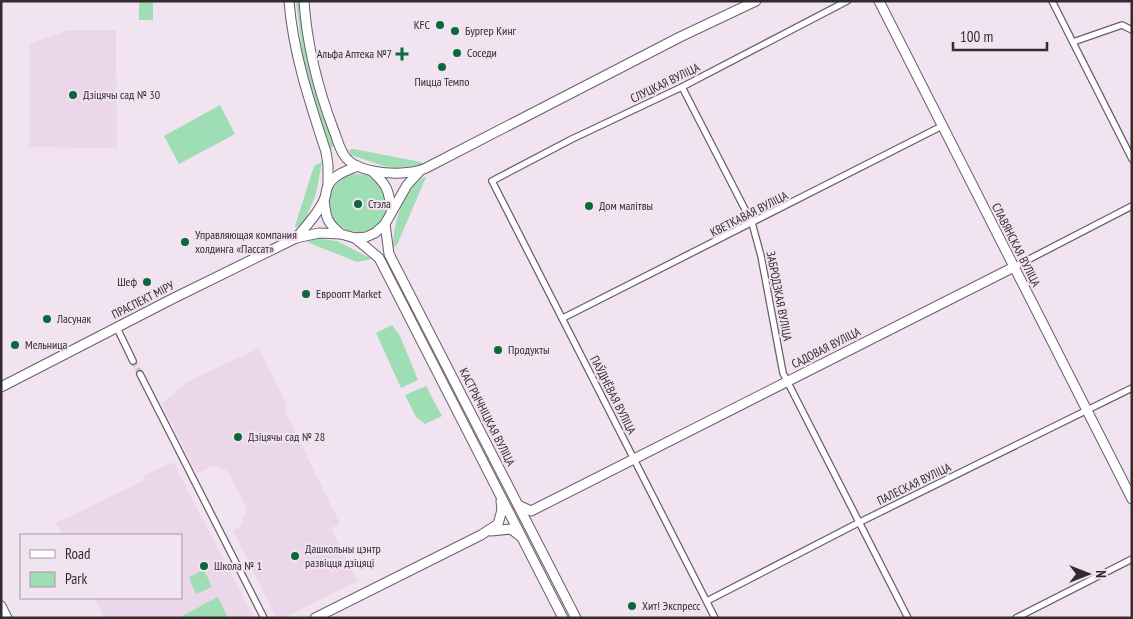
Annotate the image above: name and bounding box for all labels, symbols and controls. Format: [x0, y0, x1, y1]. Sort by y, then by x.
place label: KFC [414, 17, 430, 32]
marker: KFC [434, 19, 446, 31]
scale bar [953, 20, 1047, 52]
place label: Бургер Кинг [465, 23, 517, 38]
marker: Бургер Кинг [449, 25, 461, 37]
text: 100 m [960, 27, 993, 46]
place label: Соседи [467, 45, 497, 60]
place label: Альфа Аптека №7 [317, 46, 392, 61]
marker: Соседи [451, 47, 463, 59]
marker: Альфа Аптека №7 [396, 48, 408, 60]
street label: СЛУЦКАЯ ВУЛІЦА [628, 59, 702, 106]
marker: Пицца Темпо [436, 61, 448, 73]
place label: Пицца Темпо [415, 74, 469, 89]
place label: Дзіцячы сад № 30 [83, 87, 160, 102]
marker: Дзіцячы сад № 30 [67, 89, 79, 101]
street label: КВЕТКАВАЯ ВУЛІЦА [707, 187, 790, 240]
place label: Стэла [368, 196, 391, 211]
marker: Стэла [352, 198, 364, 210]
place label: Дом малітвы [599, 198, 653, 213]
marker: Дом малітвы [583, 200, 595, 212]
street label: СЛАВЯНСКАЯ ВУЛІЦА [989, 200, 1044, 289]
place label: Управляющая компания холдинга «Пассат» [195, 227, 297, 256]
marker: Управляющая компания холдинга «Пассат» [179, 236, 191, 248]
street label: ЗАБРОДЗКАЯ ВУЛІЦА [763, 250, 796, 342]
place label: Шеф [117, 274, 137, 289]
marker: Шеф [141, 276, 153, 288]
street label: ПРАСПЕКТ МІРУ [109, 277, 177, 322]
place label: Евроопт Market [316, 286, 382, 301]
marker: Евроопт Market [300, 288, 312, 300]
place label: Ласунак [56, 311, 91, 326]
marker: Ласунак [41, 313, 53, 325]
street label: САДОВАЯ ВУЛІЦА [789, 324, 863, 371]
place label: Мельница [25, 337, 68, 352]
marker: Мельница [9, 339, 21, 351]
place label: Продукты [508, 342, 549, 357]
marker: Продукты [492, 344, 504, 356]
street label: ПАЎДНЁВАЯ ВУЛІЦА [587, 353, 640, 437]
street label: КАСТРЫЧНІЦКАЯ ВУЛІЦА [456, 365, 519, 469]
place label: Дзіцячы сад № 28 [248, 429, 325, 444]
marker: Дзіцячы сад № 28 [232, 431, 244, 443]
street label: ПАЛЕСКАЯ ВУЛІЦА [874, 459, 953, 508]
legend [20, 534, 182, 599]
place label: Дашкольны цэнтр развіцця дзіцяці [305, 541, 381, 570]
text: Road [65, 544, 91, 563]
north arrow [1063, 549, 1113, 599]
marker: Дашкольны цэнтр развіцця дзіцяці [289, 550, 301, 562]
place label: Школа № 1 [214, 558, 262, 573]
marker: Школа № 1 [198, 560, 210, 572]
text: Park [65, 569, 87, 588]
text: N [1092, 570, 1110, 578]
place label: Хит! Экспресс [642, 598, 701, 613]
marker: Хит! Экспресс [626, 600, 638, 612]

